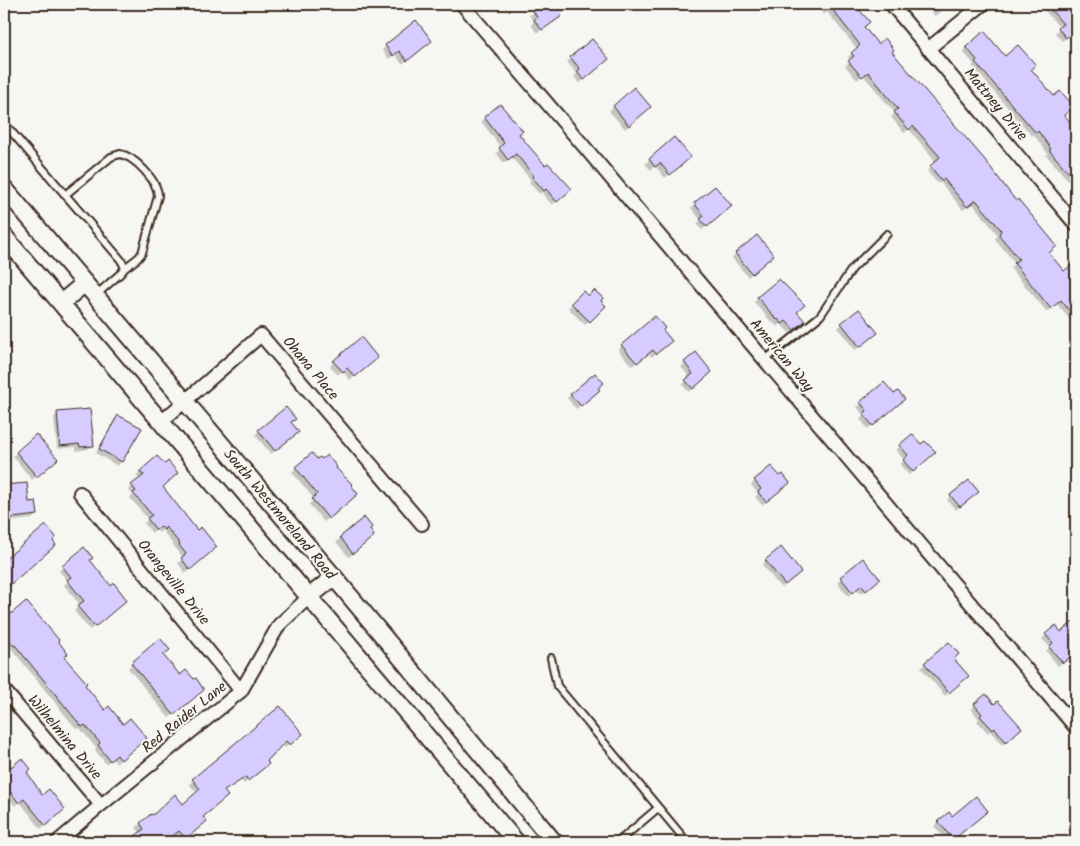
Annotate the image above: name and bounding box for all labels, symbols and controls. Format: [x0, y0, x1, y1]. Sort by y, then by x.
street label: Mattney Drive [957, 63, 1033, 147]
street label: American Way [743, 314, 820, 399]
street label: Ohana Place [276, 331, 345, 406]
street label: South Westmoreland Road [217, 444, 342, 586]
street label: Orangeville Drive [131, 535, 216, 631]
street label: Red Raider Lane [137, 676, 233, 760]
street label: Wilhelmina Drive [21, 690, 107, 786]

